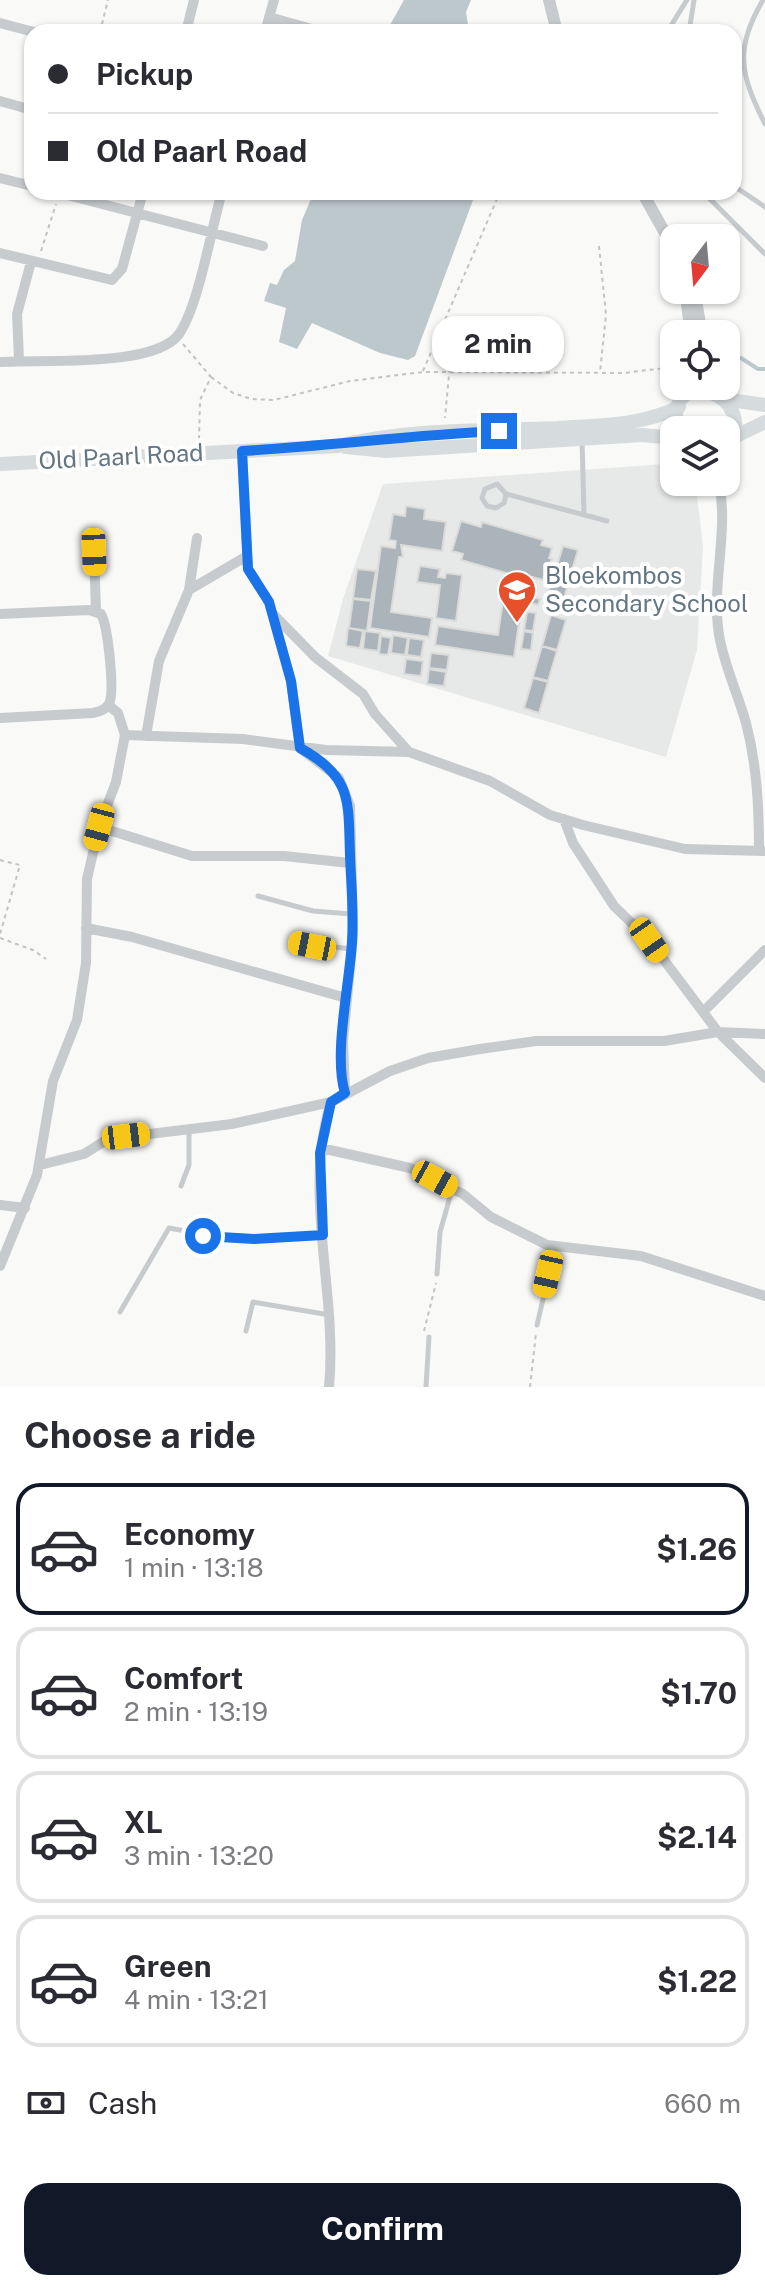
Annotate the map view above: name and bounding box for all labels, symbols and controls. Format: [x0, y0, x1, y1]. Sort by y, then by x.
text: Pickup [96, 56, 193, 92]
text: Old Paarl Road [96, 133, 307, 169]
north arrow [660, 224, 740, 304]
map controls [660, 224, 740, 496]
callout: 2 min [433, 315, 565, 371]
button: locate [660, 320, 740, 400]
text: 2 min [464, 328, 532, 359]
route end [481, 413, 517, 449]
button: layers [660, 416, 740, 496]
street label: Old Paarl Road [38, 438, 204, 474]
car [81, 528, 107, 576]
place label: Bloekombos Secondary School [545, 561, 748, 617]
school or university icon: Bloekombos Secondary School [496, 569, 538, 624]
car [81, 801, 117, 853]
car [625, 913, 673, 967]
car [286, 930, 338, 962]
car [101, 1121, 151, 1151]
car [408, 1157, 462, 1201]
route start [185, 1218, 221, 1254]
car [531, 1248, 565, 1300]
text: Choose a ride [24, 1414, 256, 1456]
icon: car [28, 1513, 100, 1585]
text: Economy [124, 1516, 255, 1552]
text: $1.26 [656, 1531, 737, 1567]
text: 1 min · 13:18 [124, 1552, 264, 1583]
icon: car [28, 1657, 100, 1729]
text: Comfort [124, 1660, 243, 1696]
text: $1.70 [660, 1675, 737, 1711]
text: 2 min · 13:19 [124, 1696, 268, 1727]
icon: car [28, 1801, 100, 1873]
text: XL [124, 1804, 163, 1840]
text: $2.14 [657, 1819, 737, 1855]
text: 3 min · 13:20 [124, 1840, 274, 1871]
icon: car [28, 1945, 100, 2017]
text: Green [124, 1948, 211, 1984]
text: $1.22 [657, 1963, 737, 1999]
text: 4 min · 13:21 [124, 1984, 269, 2015]
icon: cash [24, 2081, 68, 2125]
text: Cash [88, 2085, 157, 2121]
text: 660 m [664, 2088, 741, 2119]
button: Confirm [24, 2183, 741, 2275]

